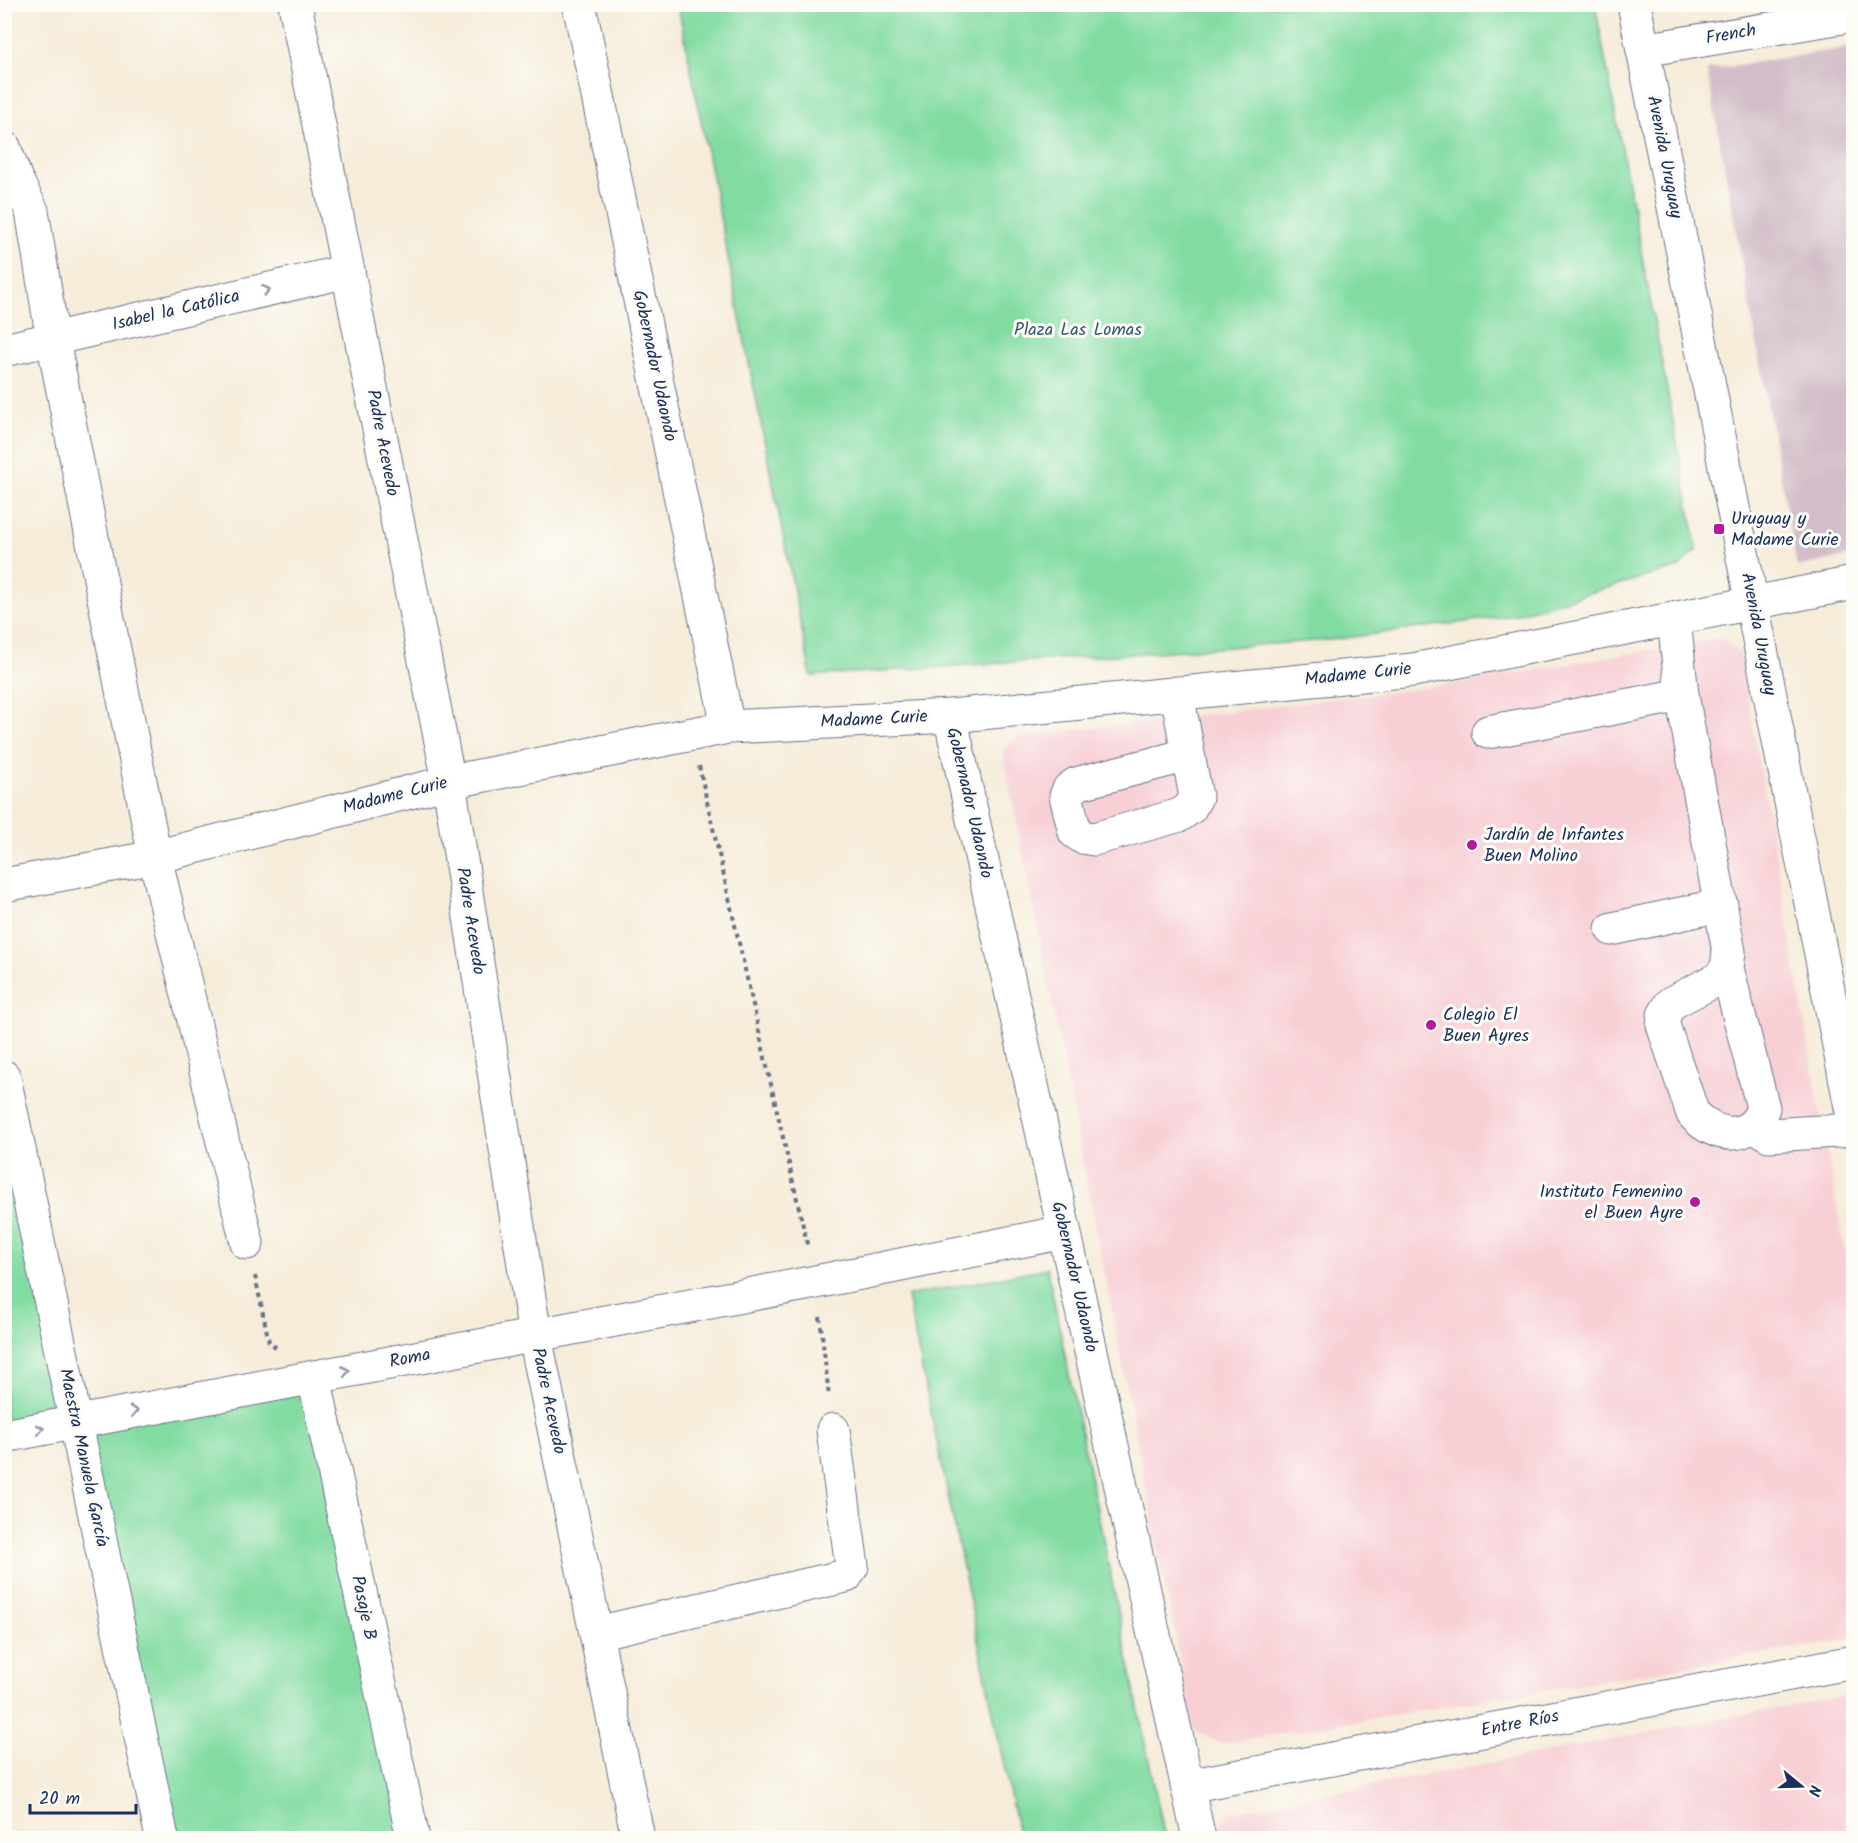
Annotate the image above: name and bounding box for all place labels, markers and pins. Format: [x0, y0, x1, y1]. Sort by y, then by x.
place label: Uruguay y Madame Curie [1731, 505, 1839, 555]
marker: Uruguay y Madame Curie [1712, 522, 1726, 536]
place label: Jardín de Infantes Buen Molino [1484, 821, 1624, 871]
marker: Jardín de Infantes Buen Molino [1465, 838, 1479, 852]
place label: Colegio El Buen Ayres [1443, 1001, 1529, 1051]
marker: Colegio El Buen Ayres [1424, 1018, 1438, 1032]
place label: Instituto Femenino el Buen Ayre [1539, 1178, 1683, 1228]
marker: Instituto Femenino el Buen Ayre [1688, 1195, 1702, 1209]

